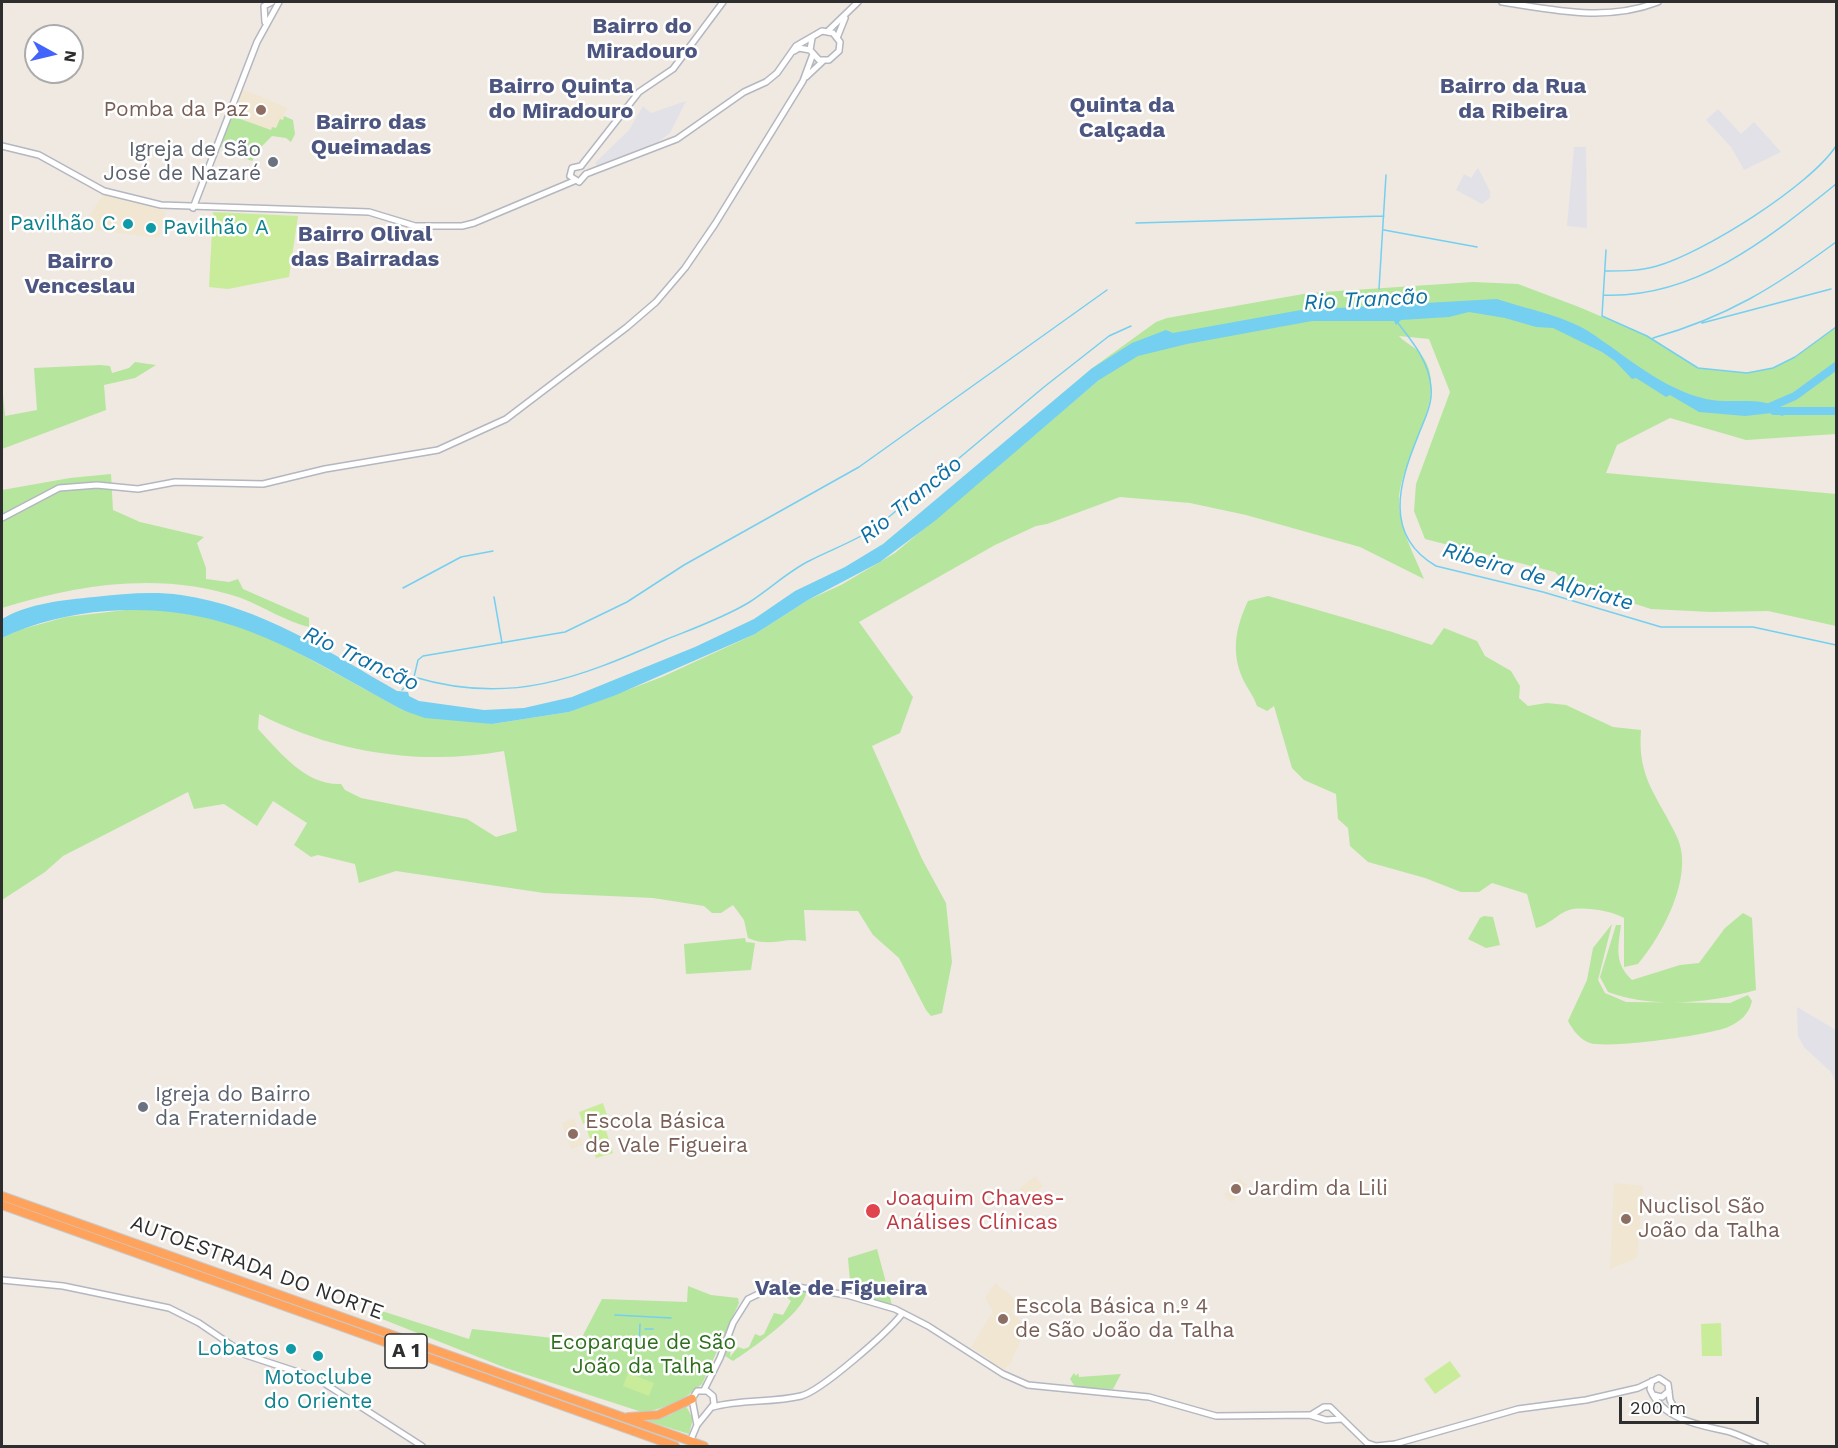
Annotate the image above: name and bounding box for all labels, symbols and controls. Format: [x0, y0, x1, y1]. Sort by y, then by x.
district label: Bairro do Miradouro [586, 14, 698, 66]
north arrow [24, 24, 84, 84]
text: N [60, 49, 81, 63]
district label: Bairro Quinta do Miradouro [489, 74, 633, 125]
district label: Bairro da Rua da Ribeira [1440, 74, 1586, 125]
district label: Quinta da Calçada [1069, 93, 1175, 144]
place label: Pomba da Paz [103, 97, 249, 123]
marker: Pomba da Paz [254, 103, 268, 117]
district label: Bairro das Queimadas [311, 110, 431, 162]
place label: Igreja de São José de Nazaré [103, 137, 261, 187]
marker: Igreja de São José de Nazaré [266, 155, 280, 169]
place label: Pavilhão C [10, 211, 116, 237]
place label: Pavilhão A [163, 215, 269, 241]
marker: Pavilhão C [121, 217, 135, 231]
marker: Pavilhão A [144, 221, 158, 235]
district label: Bairro Olival das Bairradas [291, 222, 439, 274]
district label: Bairro Venceslau [25, 249, 135, 300]
water label: Rio Trancão [1303, 284, 1429, 316]
water label: Rio Trancão [854, 450, 968, 550]
water label: Ribeira de Alpriate [1439, 537, 1637, 617]
water label: Rio Trancão [299, 621, 423, 697]
place label: Igreja do Bairro da Fraternidade [155, 1082, 317, 1132]
marker: Igreja do Bairro da Fraternidade [136, 1100, 150, 1114]
place label: Escola Básica de Vale Figueira [585, 1109, 748, 1159]
marker: Escola Básica de Vale Figueira [566, 1127, 580, 1141]
place label: Jardim da Lili [1248, 1176, 1388, 1202]
marker: Jardim da Lili [1229, 1182, 1243, 1196]
place label: Joaquim Chaves- Análises Clínicas [886, 1186, 1065, 1236]
place label: Nuclisol São João da Talha [1638, 1194, 1780, 1244]
marker: Joaquim Chaves- Análises Clínicas [864, 1202, 882, 1220]
street label: AUTOESTRADA DO NORTE [127, 1210, 387, 1326]
marker: Nuclisol São João da Talha [1619, 1212, 1633, 1226]
district label: Vale de Figueira [755, 1276, 927, 1302]
place label: Escola Básica n.º 4 de São João da Talha [1015, 1294, 1234, 1344]
marker: Escola Básica n.º 4 de São João da Talha [996, 1312, 1010, 1326]
park label: Ecoparque de São João da Talha [550, 1330, 736, 1380]
road number: A 1 [385, 1334, 427, 1368]
place label: Lobatos [197, 1336, 279, 1362]
marker: Lobatos [284, 1342, 298, 1356]
marker: Motoclube do Oriente [311, 1349, 325, 1363]
place label: Motoclube do Oriente [264, 1365, 372, 1415]
scale bar [1622, 1385, 1762, 1423]
text: 200 m [1630, 1397, 1686, 1418]

